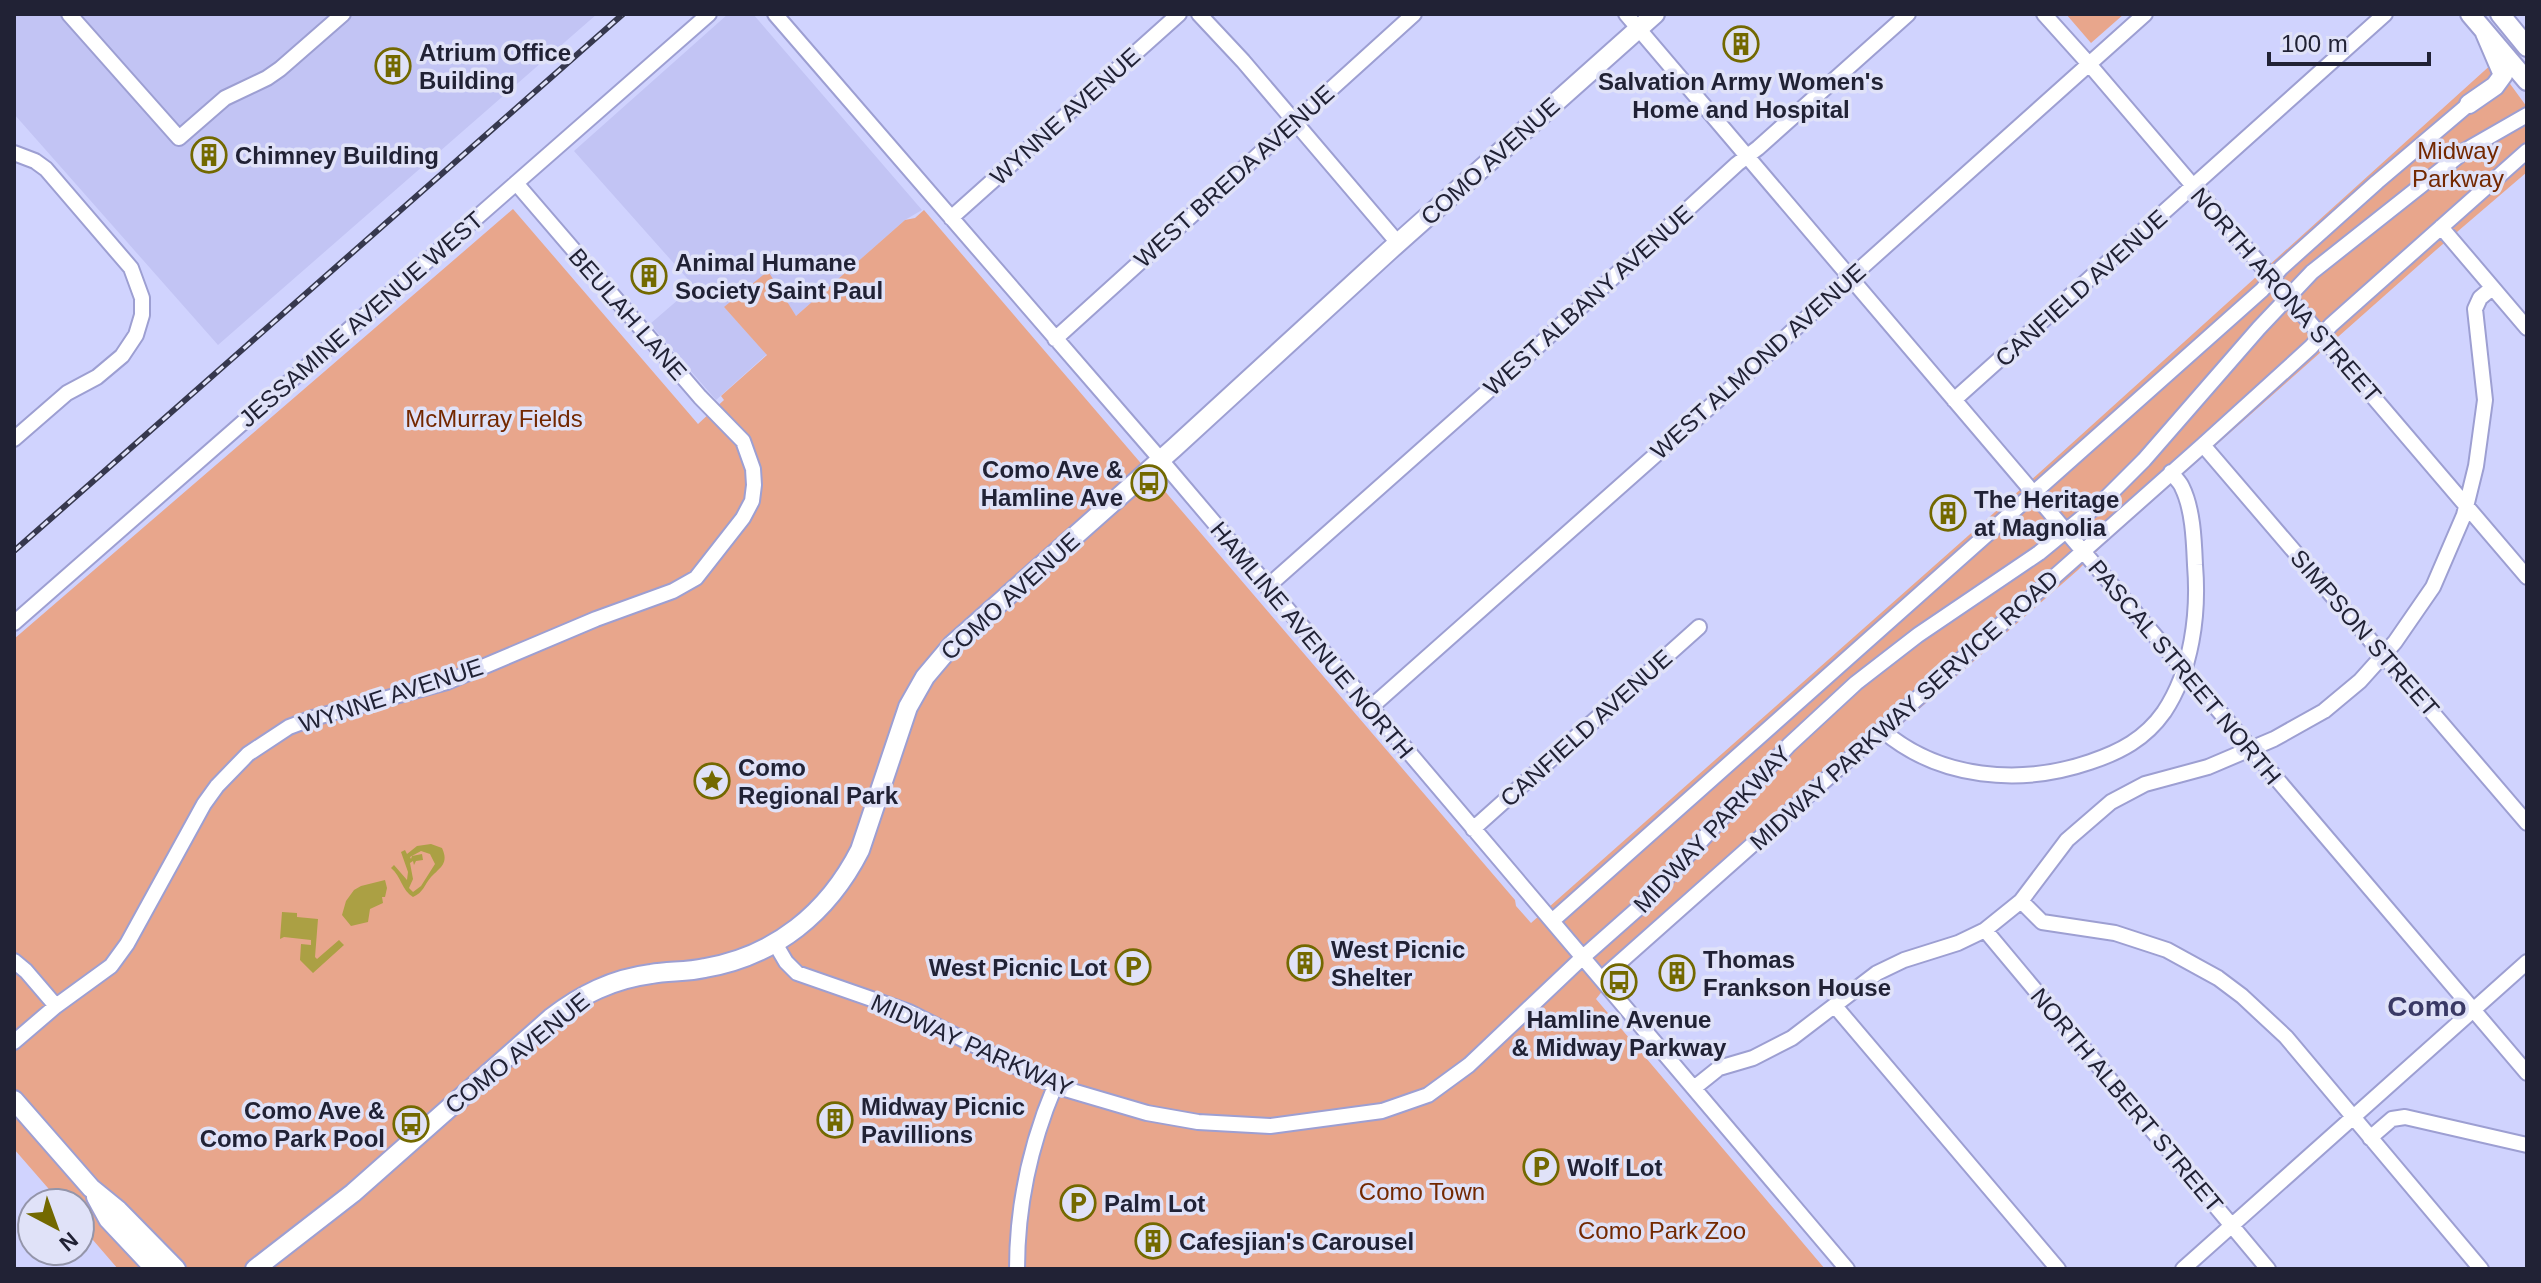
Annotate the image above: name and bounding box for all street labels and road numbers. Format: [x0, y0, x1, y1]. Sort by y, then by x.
street label: WYNNE AVENUE [985, 42, 1145, 190]
street label: WEST BREDA AVENUE [1129, 79, 1339, 273]
street label: COMO AVENUE [1415, 92, 1565, 230]
street label: NORTH ARONA STREET [2185, 182, 2387, 408]
street label: WEST ALBANY AVENUE [1478, 199, 1698, 401]
street label: CANFIELD AVENUE [1990, 204, 2172, 372]
street label: JESSAMINE AVENUE WEST [234, 205, 489, 432]
street label: BEULAH LANE [564, 243, 692, 385]
street label: WEST ALMOND AVENUE [1645, 258, 1871, 464]
street label: HAMLINE AVENUE NORTH [1205, 516, 1419, 764]
street label: COMO AVENUE [935, 527, 1085, 665]
street label: SIMPSON STREET [2285, 544, 2445, 722]
street label: PASCAL STREET NORTH [2083, 554, 2287, 790]
street label: MIDWAY PARKWAY SERVICE ROAD [1744, 564, 2064, 856]
street label: CANFIELD AVENUE [1495, 644, 1677, 812]
street label: WYNNE AVENUE [296, 653, 486, 737]
street label: MIDWAY PARKWAY [1628, 740, 1796, 918]
street label: NORTH ALBERT STREET [2025, 983, 2229, 1218]
street label: COMO AVENUE [440, 987, 594, 1119]
street label: MIDWAY PARKWAY [867, 988, 1077, 1102]

